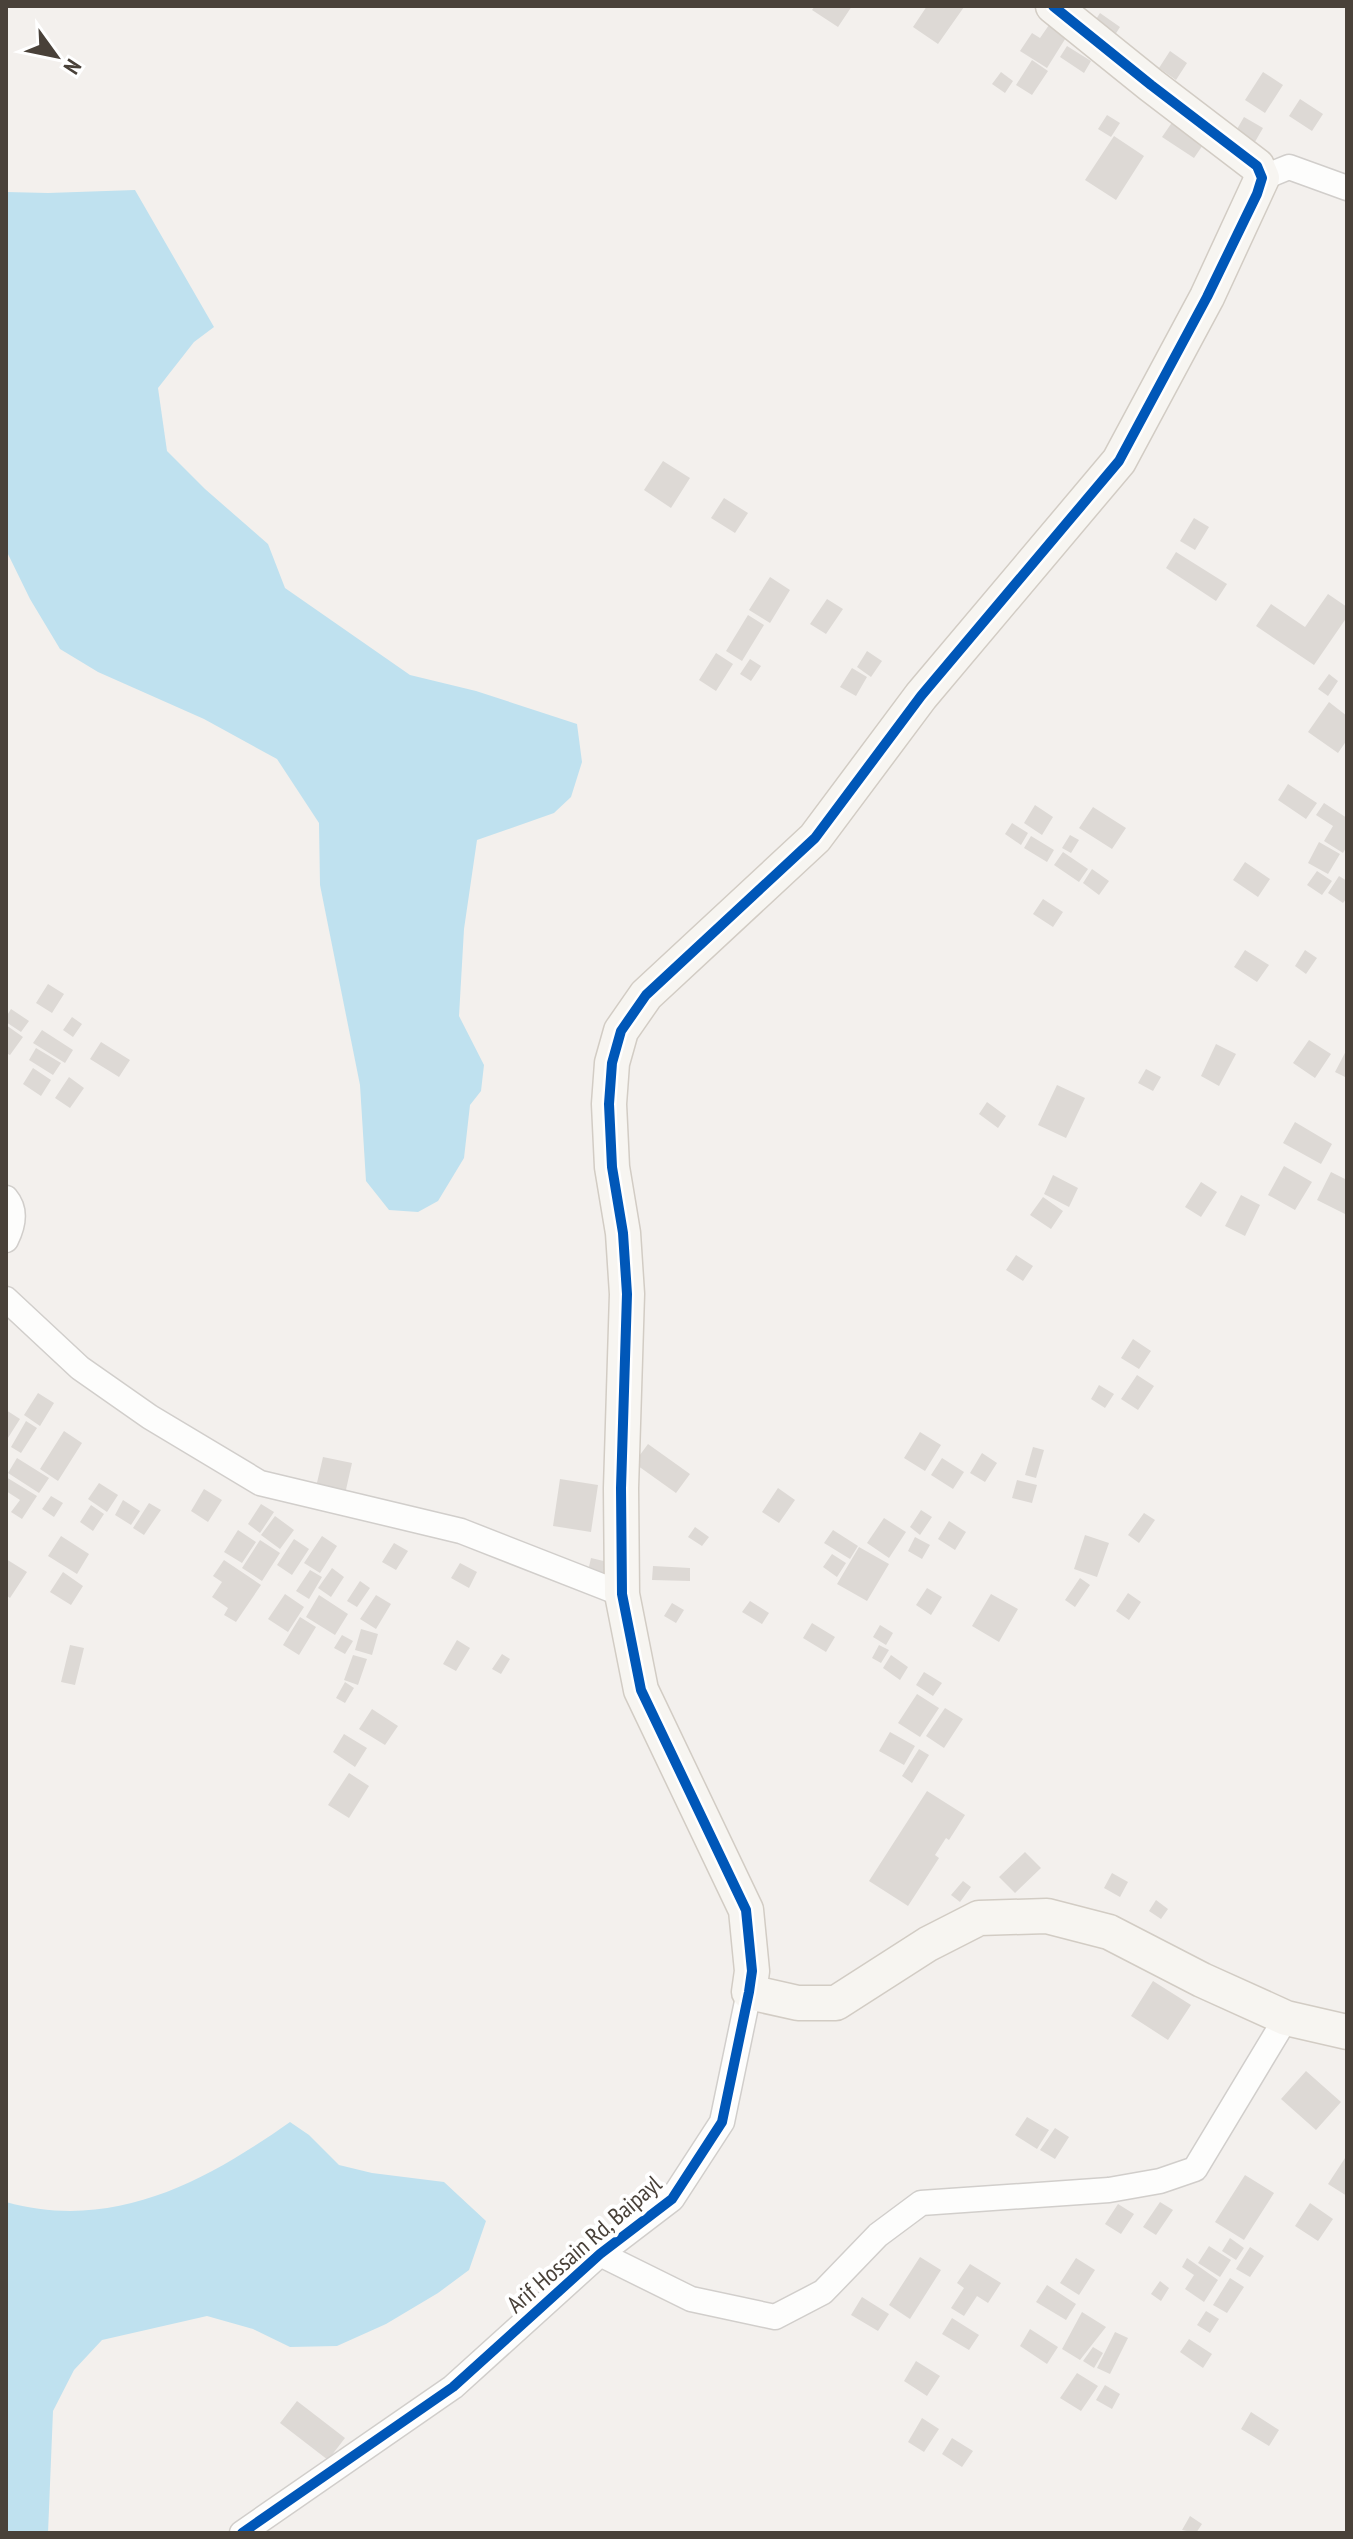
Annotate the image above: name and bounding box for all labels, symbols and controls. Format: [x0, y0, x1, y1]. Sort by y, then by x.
north arrow [16, 16, 96, 96]
text: N [58, 54, 88, 80]
street label: Arif Hossain Rd, Baipayl [500, 2168, 668, 2320]

